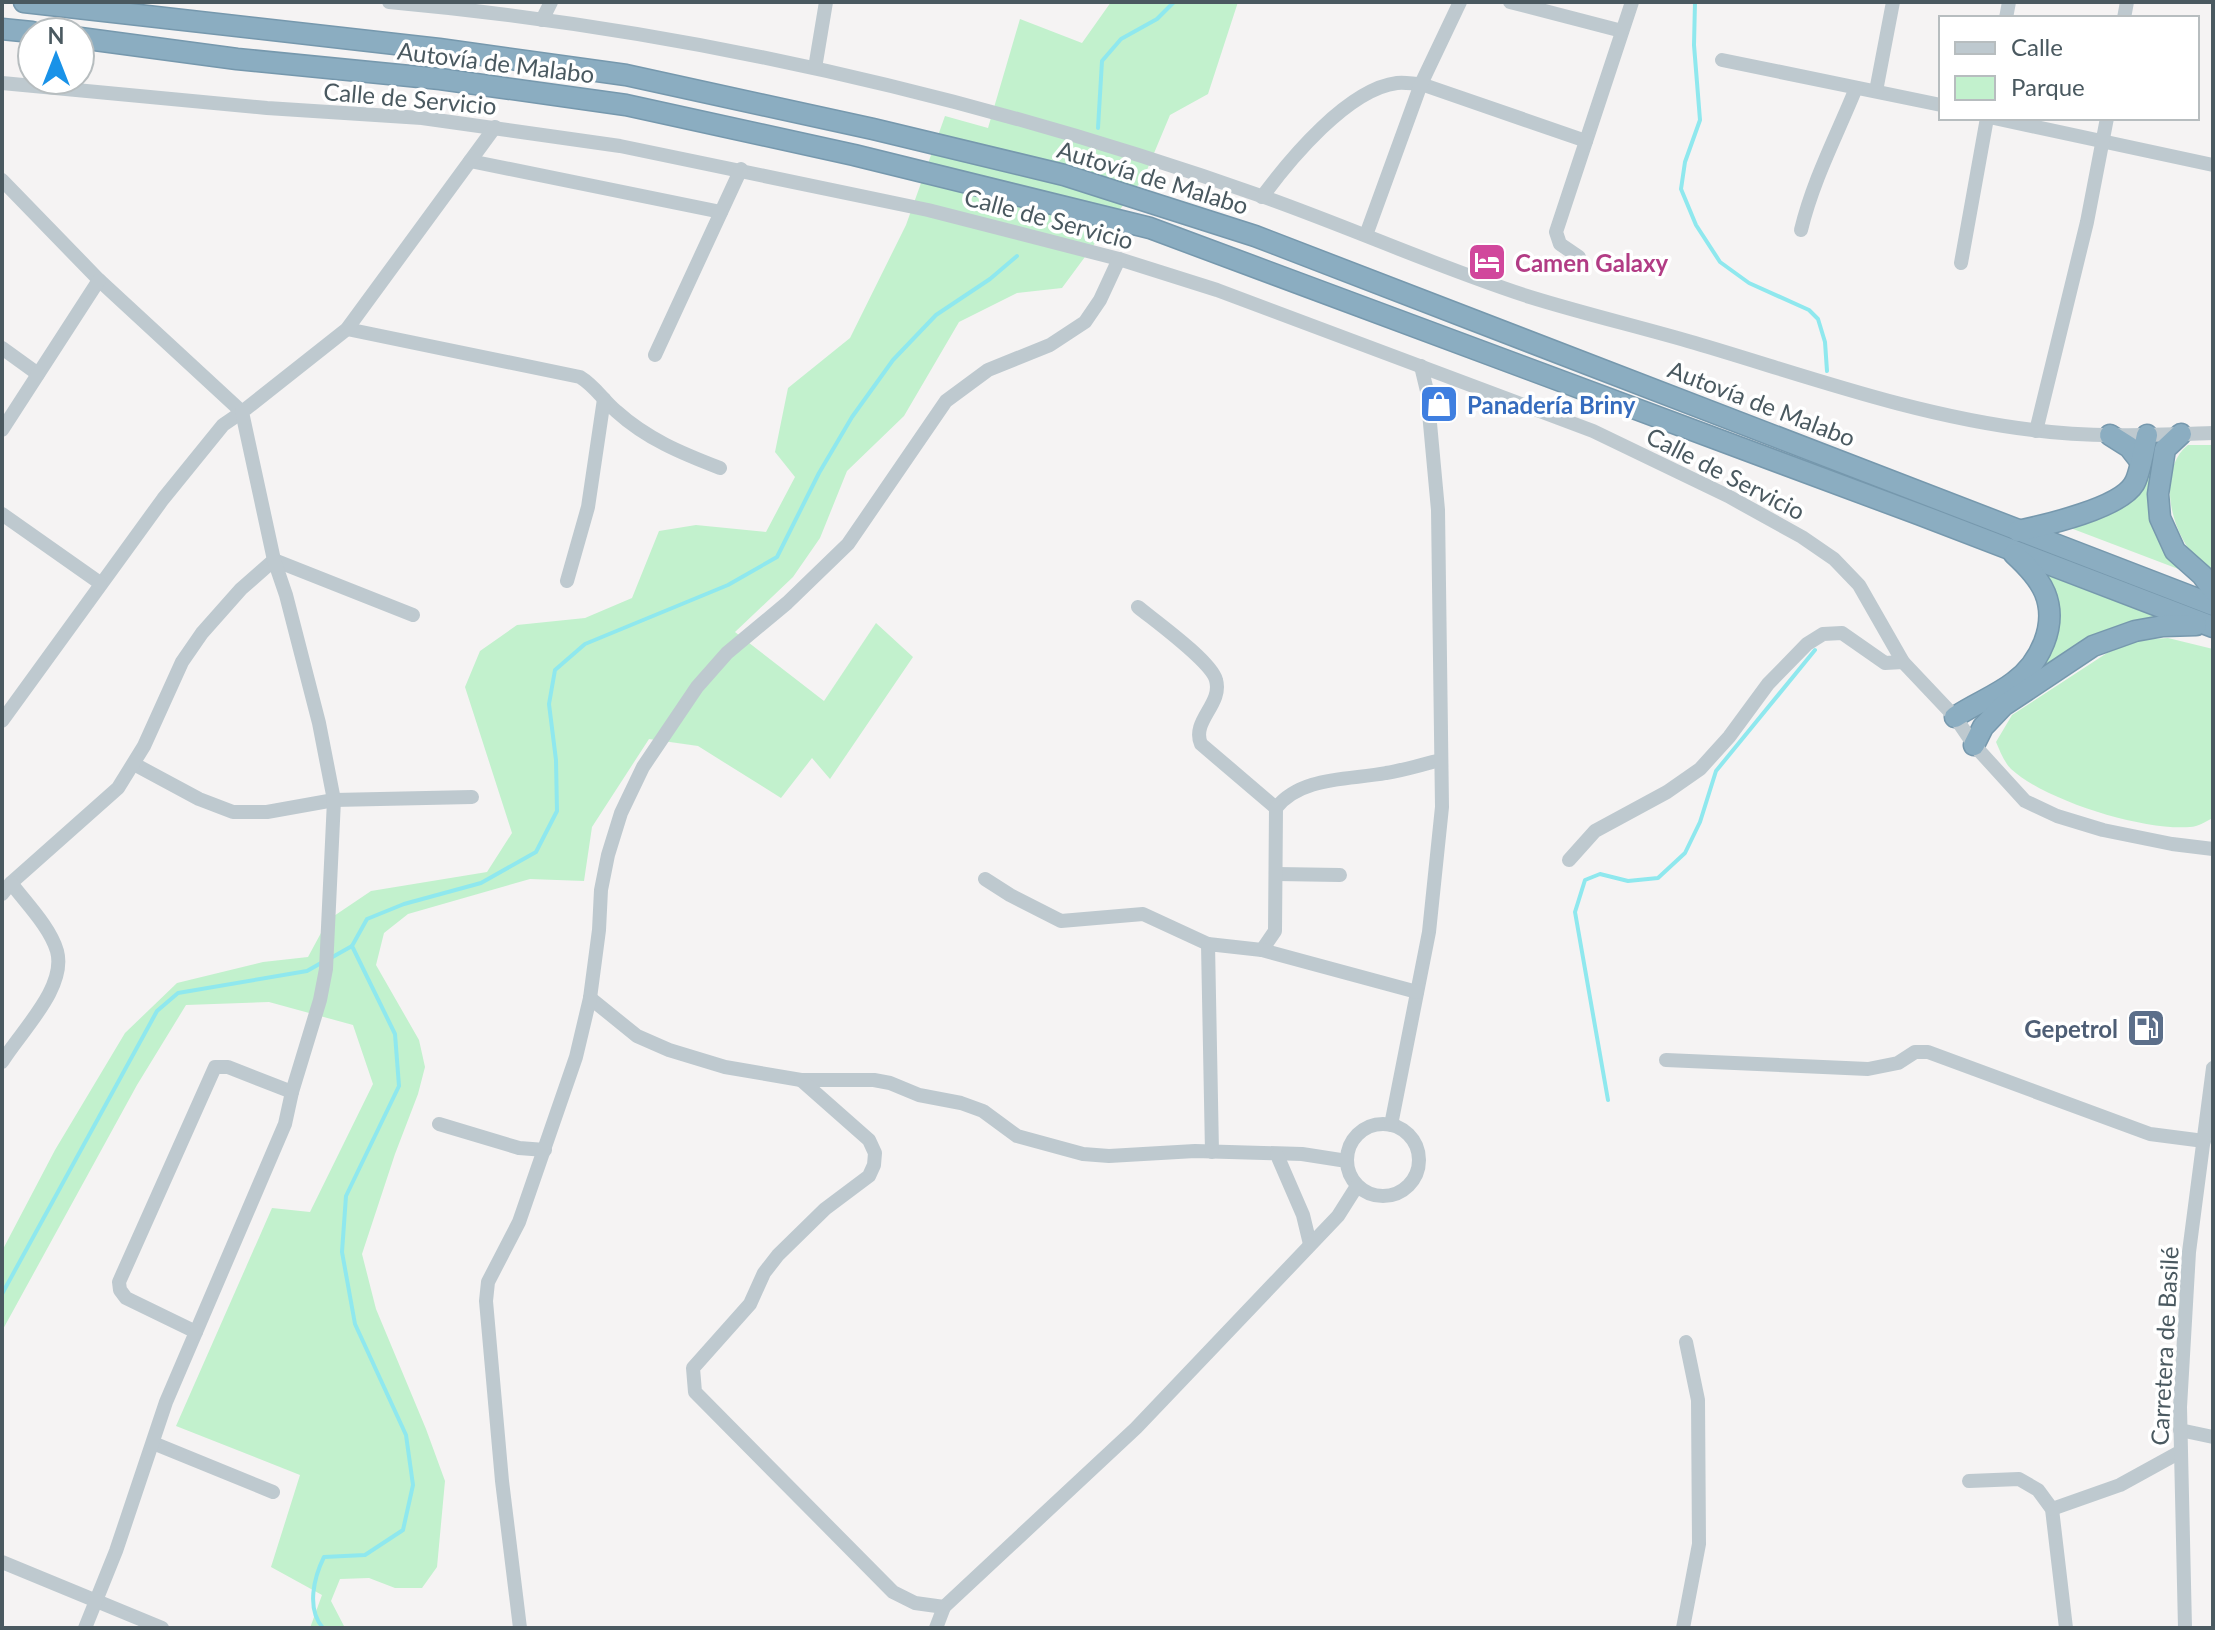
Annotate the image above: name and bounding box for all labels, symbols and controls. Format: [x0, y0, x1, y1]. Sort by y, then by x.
north arrow [16, 16, 96, 96]
legend [1939, 16, 2199, 120]
text: N [48, 22, 64, 49]
text: Calle [2011, 32, 2063, 61]
street label: Autovía de Malabo [396, 36, 596, 88]
text: Parque [2011, 72, 2085, 101]
street label: Calle de Servicio [322, 76, 498, 120]
street label: Autovía de Malabo [1054, 134, 1252, 220]
street label: Calle de Servicio [961, 182, 1137, 254]
hotel icon: Camen Galaxy [1466, 241, 1508, 283]
place label: Camen Galaxy [1515, 248, 1669, 277]
street label: Autovía de Malabo [1664, 354, 1860, 452]
shop icon: Panadería Briny [1418, 383, 1460, 425]
place label: Panadería Briny [1467, 390, 1636, 419]
street label: Calle de Servicio [1642, 421, 1810, 525]
fuel station icon: Gepetrol [2125, 1007, 2167, 1049]
place label: Gepetrol [2024, 1014, 2118, 1043]
street label: Carretera de Basilé [2144, 1246, 2184, 1446]

